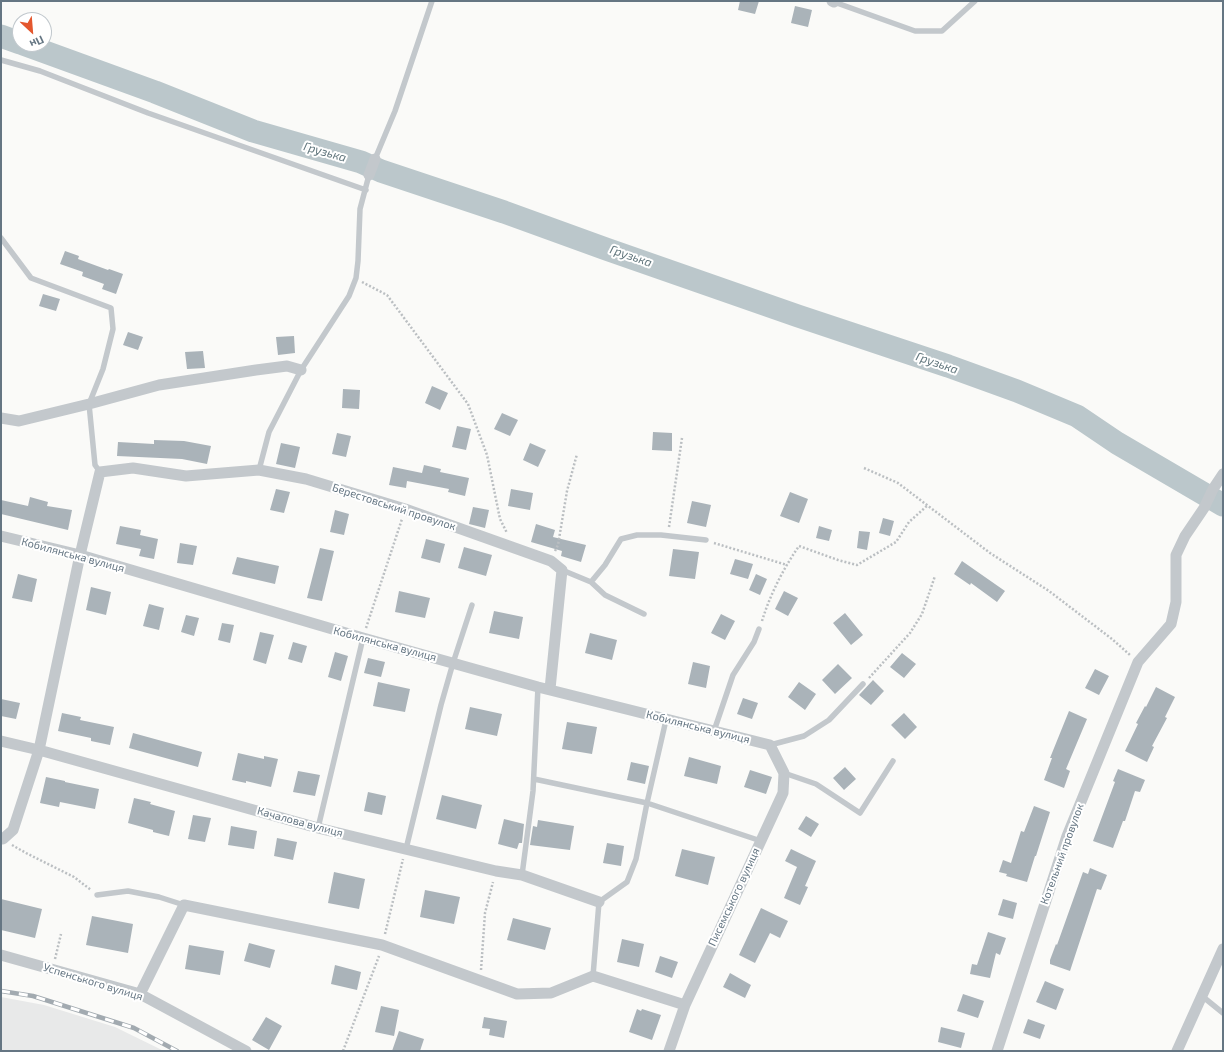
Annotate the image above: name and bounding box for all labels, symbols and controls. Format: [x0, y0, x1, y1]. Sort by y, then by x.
north arrow [12, 12, 52, 52]
text: Пн [28, 33, 46, 51]
water label: Грузька [302, 139, 348, 165]
water label: Грузька [608, 242, 654, 270]
water label: Грузька [914, 349, 960, 377]
street label: Берестовський провулок [331, 481, 457, 533]
street label: Кобилянська вулиця [20, 535, 126, 575]
street label: Кобилянська вулиця [332, 624, 438, 664]
street label: Кобилянська вулиця [645, 708, 751, 746]
street label: Котельний провулок [1038, 802, 1086, 906]
street label: Качалова вулиця [256, 804, 344, 840]
street label: Писемського вулиця [705, 846, 763, 948]
street label: Успенського вулиця [42, 961, 144, 1003]

